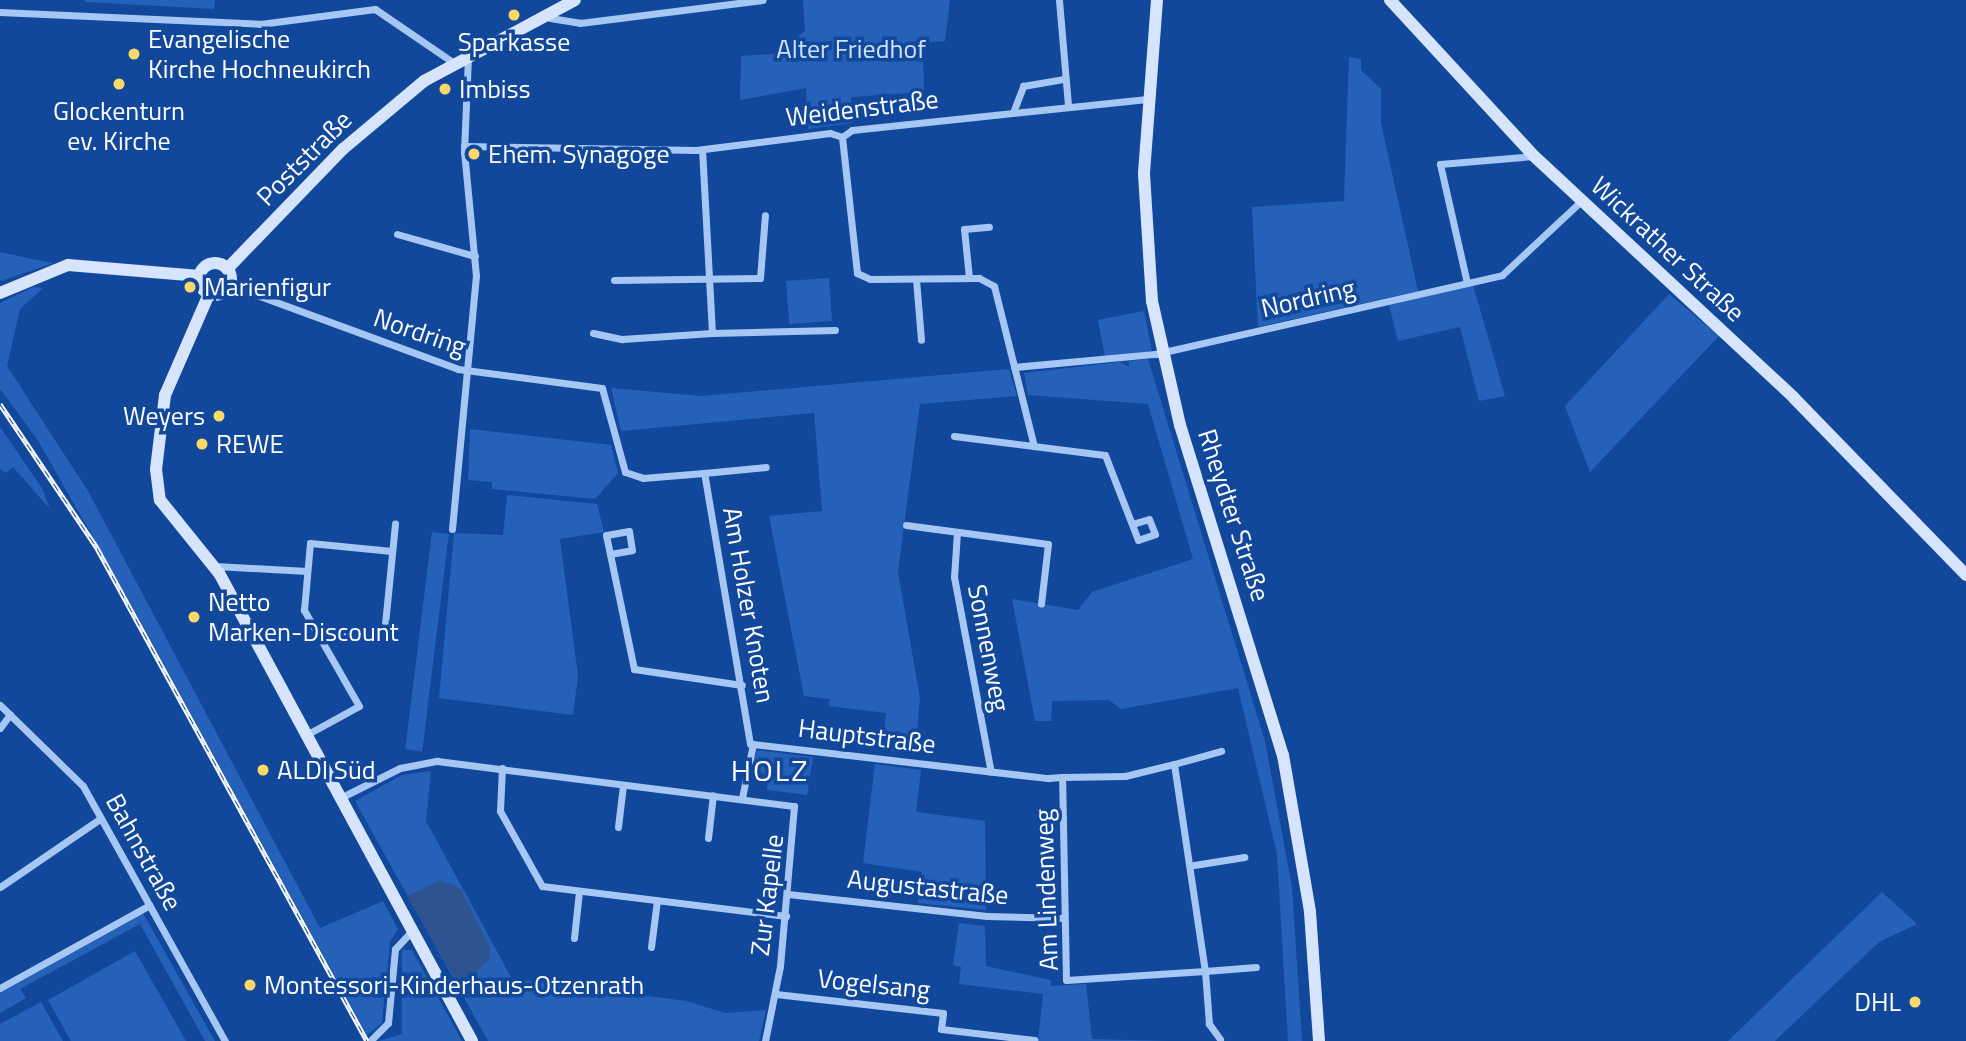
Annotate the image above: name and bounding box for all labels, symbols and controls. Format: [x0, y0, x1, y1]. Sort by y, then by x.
marker: Sparkasse [506, 7, 522, 23]
place label: Evangelische Kirche Hochneukirch [148, 23, 371, 84]
place label: Sparkasse [458, 26, 570, 58]
park label: Alter Friedhof [776, 33, 926, 65]
marker: Evangelische Kirche Hochneukirch [126, 46, 142, 62]
place label: Imbiss [459, 73, 531, 105]
marker: Glockenturn ev. Kirche [111, 76, 127, 92]
marker: Imbiss [437, 81, 453, 97]
street label: Weidenstraße [784, 83, 940, 133]
place label: Glockenturn ev. Kirche [53, 95, 185, 156]
street label: Poststraße [250, 104, 358, 212]
place label: Ehem. Synagoge [488, 138, 670, 170]
marker: Ehem. Synagoge [466, 146, 482, 162]
street label: Wickrather Straße [1585, 170, 1751, 328]
place label: Marienfigur [204, 271, 331, 303]
street label: Nordring [1258, 272, 1358, 324]
marker: Marienfigur [182, 279, 198, 295]
street label: Nordring [370, 302, 470, 362]
place label: Weyers [123, 400, 205, 432]
marker: Weyers [211, 408, 227, 424]
street label: Rheydter Straße [1192, 425, 1276, 605]
place label: REWE [216, 428, 284, 460]
marker: REWE [194, 436, 210, 452]
street label: Am Holzer Knoten [716, 505, 782, 705]
street label: Sonnenweg [961, 582, 1017, 714]
place label: Netto Marken-Discount [208, 586, 399, 648]
marker: Netto Marken-Discount [186, 609, 202, 625]
street label: Hauptstraße [796, 712, 938, 760]
district label: HOLZ [731, 752, 809, 788]
place label: ALDI Süd [277, 754, 375, 786]
marker: ALDI Süd [255, 762, 271, 778]
street label: Bahnstraße [99, 788, 189, 916]
street label: Am Lindenweg [1028, 809, 1064, 971]
street label: Zur Kapelle [744, 833, 790, 957]
street label: Augustastraße [846, 863, 1010, 911]
street label: Vogelsang [816, 963, 932, 1005]
place label: Montessori-Kinderhaus-Otzenrath [264, 969, 644, 1001]
marker: Montessori-Kinderhaus-Otzenrath [242, 977, 258, 993]
place label: DHL [1854, 986, 1901, 1018]
marker: DHL [1907, 994, 1923, 1010]

